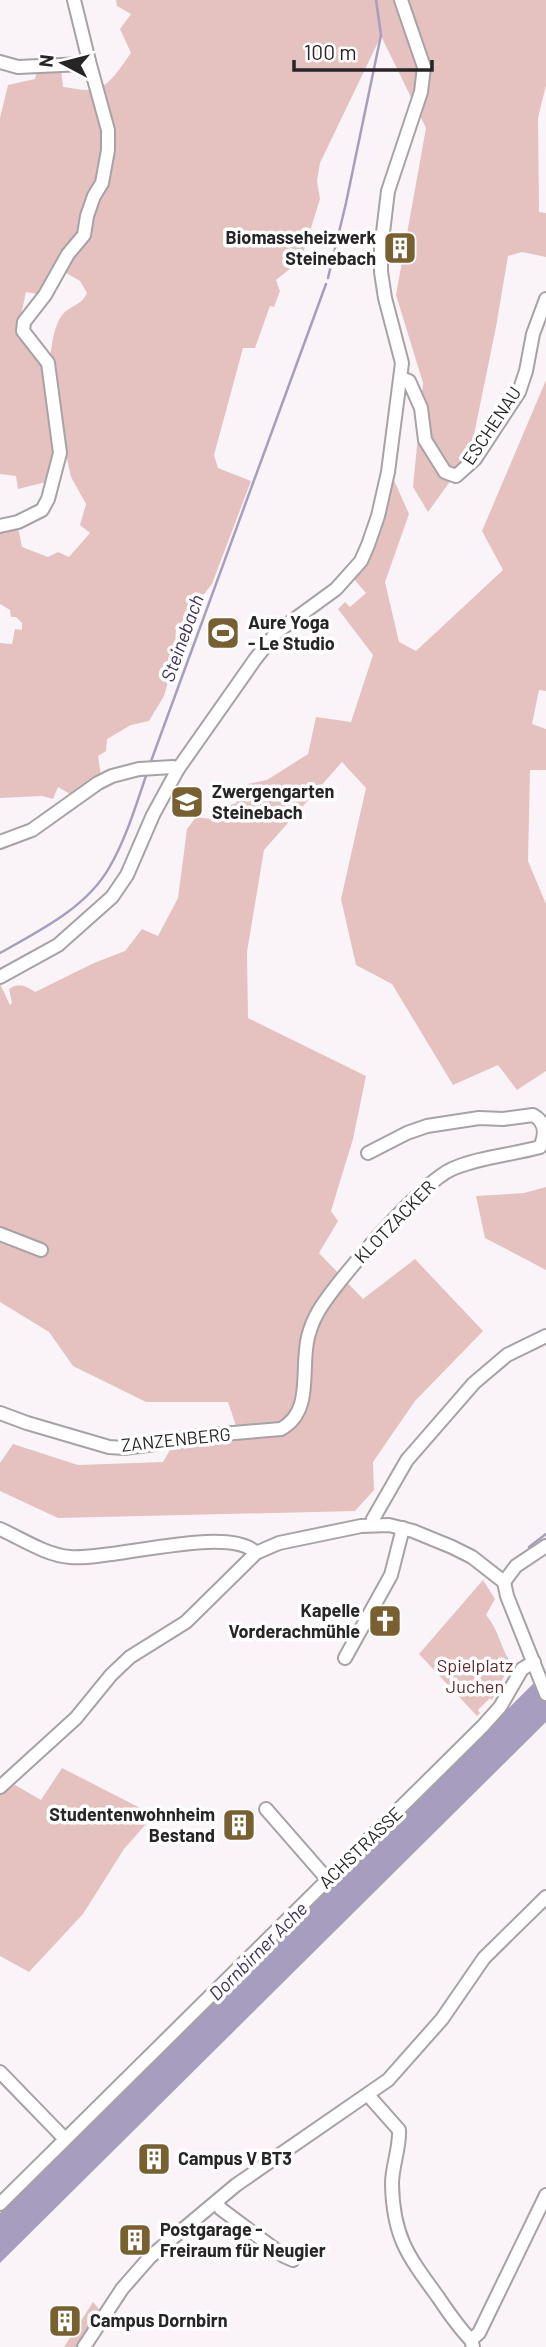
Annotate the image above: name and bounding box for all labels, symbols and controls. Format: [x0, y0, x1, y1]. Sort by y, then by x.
north arrow [28, 28, 98, 98]
scale bar [294, 28, 432, 72]
text: 100 m [304, 39, 357, 64]
text: N [33, 53, 58, 69]
place label: Biomasseheizwerk Steinebach [226, 226, 376, 269]
building icon: Biomasseheizwerk Steinebach [381, 229, 419, 267]
street label: ESCHENAU [457, 382, 525, 469]
water label: Steinebach [155, 591, 208, 685]
place label: Aure Yoga - Le Studio [248, 611, 335, 654]
sports icon: Aure Yoga - Le Studio [204, 614, 242, 652]
place label: Zwergengarten Steinebach [212, 780, 334, 823]
school or university icon: Zwergengarten Steinebach [168, 783, 206, 821]
street label: KLOTZACKER [349, 1175, 439, 1267]
street label: ZANZENBERG [120, 1422, 232, 1456]
place label: Kapelle Vorderachmühle [228, 1599, 360, 1642]
church icon: Kapelle Vorderachmühle [366, 1602, 404, 1640]
park label: Spielplatz Juchen [437, 1654, 513, 1697]
street label: ACHSTRASSE [314, 1802, 407, 1893]
place label: Studentenwohnheim Bestand [49, 1803, 215, 1846]
building icon: Studentenwohnheim Bestand [220, 1806, 258, 1844]
water label: Dornbirner Ache [204, 1897, 312, 2005]
building icon: Campus V BT3 [135, 2140, 173, 2178]
place label: Campus V BT3 [178, 2147, 292, 2169]
place label: Postgarage - Freiraum für Neugier [160, 2218, 326, 2261]
building icon: Postgarage - Freiraum für Neugier [116, 2221, 154, 2259]
building icon: Campus Dornbirn [46, 2302, 84, 2340]
place label: Campus Dornbirn [90, 2309, 227, 2331]

